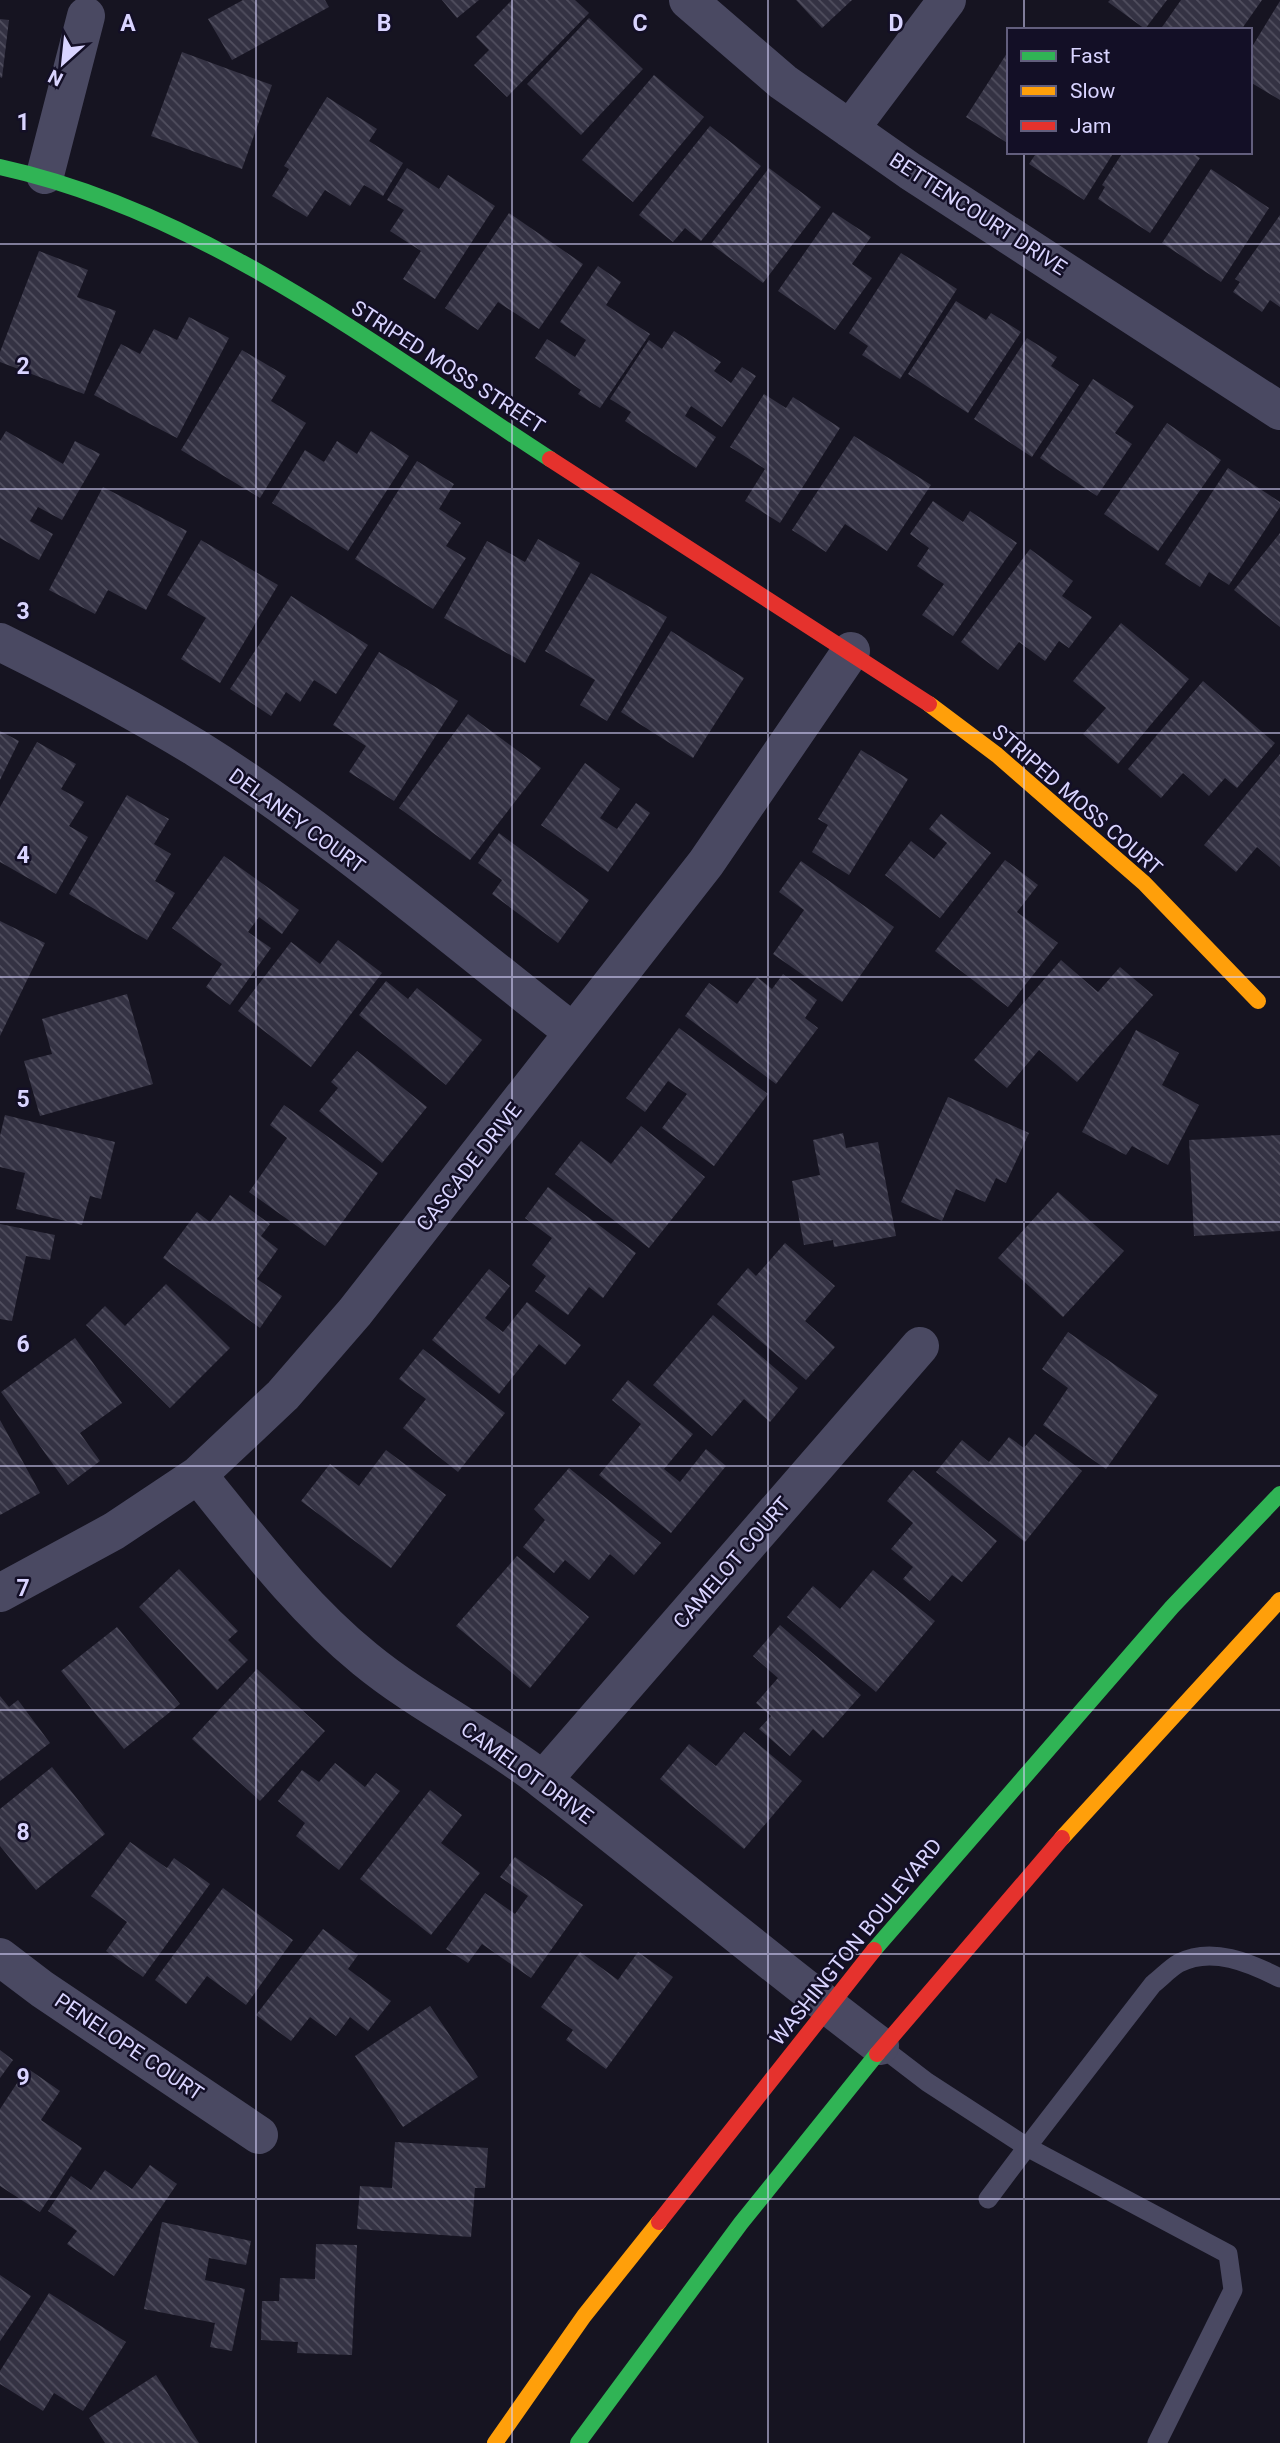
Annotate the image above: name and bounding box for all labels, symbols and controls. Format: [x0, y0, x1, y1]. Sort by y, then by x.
text: A [120, 10, 136, 37]
text: B [377, 10, 391, 37]
text: C [632, 10, 648, 37]
text: D [889, 10, 903, 37]
north arrow [28, 28, 98, 98]
legend [1007, 28, 1252, 154]
text: Fast [1070, 44, 1111, 68]
text: N [44, 64, 67, 91]
text: Slow [1070, 79, 1116, 103]
text: 1 [16, 109, 30, 136]
text: Jam [1070, 114, 1111, 138]
street label: BETTENCOURT DRIVE [885, 148, 1071, 280]
street label: STRIPED MOSS STREET [347, 296, 549, 439]
text: 2 [16, 353, 30, 380]
text: 3 [16, 598, 30, 625]
street label: STRIPED MOSS COURT [987, 720, 1167, 881]
street label: DELANEY COURT [224, 764, 370, 879]
text: 4 [16, 842, 30, 869]
text: 5 [16, 1086, 30, 1113]
street label: CASCADE DRIVE [412, 1098, 526, 1236]
text: 6 [16, 1331, 30, 1358]
street label: CAMELOT COURT [668, 1492, 796, 1634]
text: 7 [16, 1575, 30, 1602]
street label: CAMELOT DRIVE [456, 1717, 598, 1829]
text: 8 [16, 1819, 30, 1846]
street label: WASHINGTON BOULEVARD [765, 1834, 947, 2050]
street label: PENELOPE COURT [50, 1988, 208, 2106]
text: 9 [16, 2064, 30, 2091]

